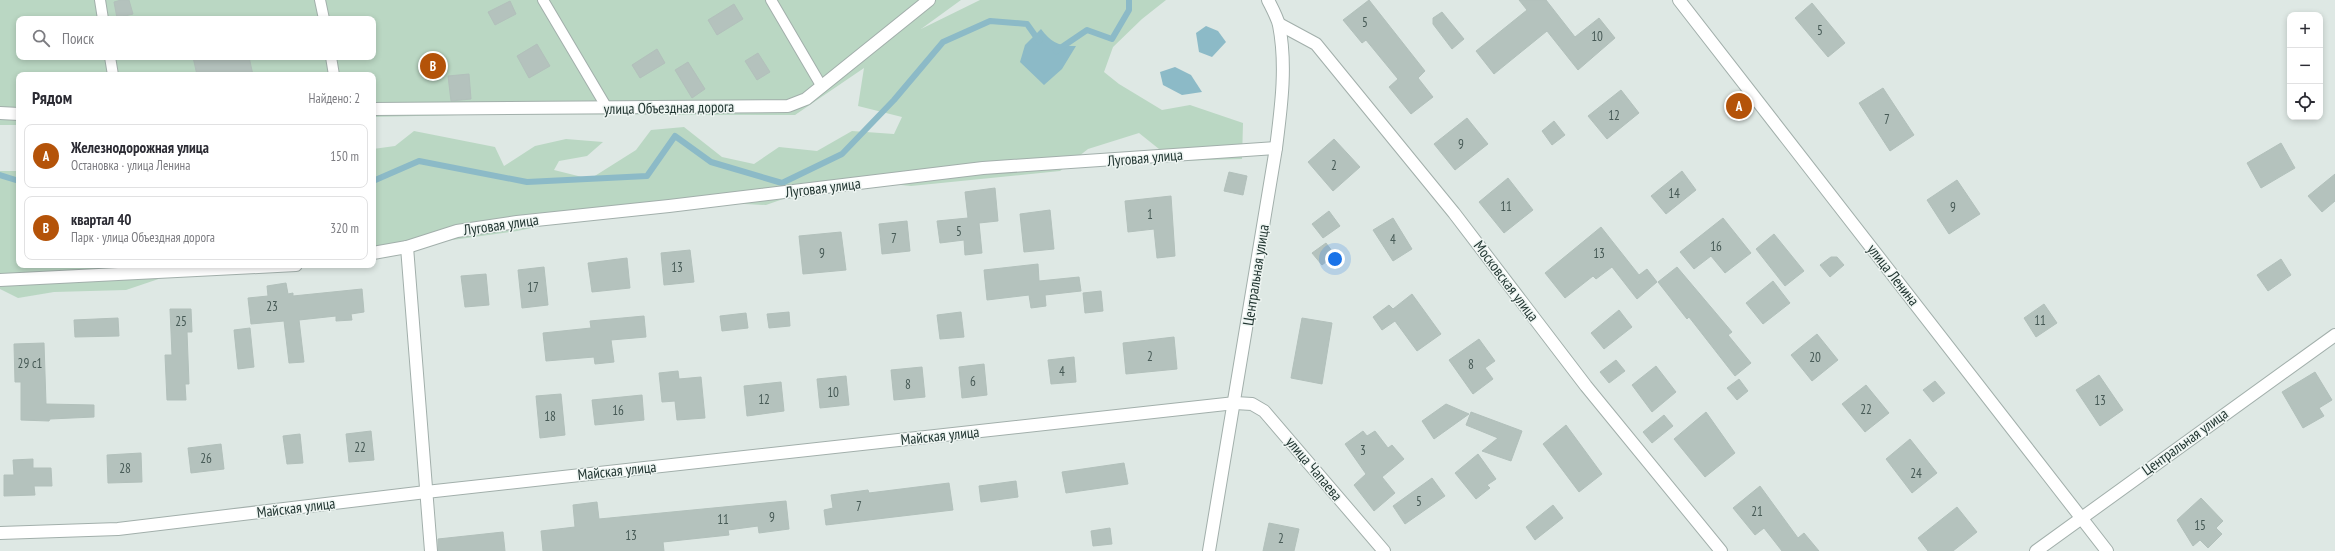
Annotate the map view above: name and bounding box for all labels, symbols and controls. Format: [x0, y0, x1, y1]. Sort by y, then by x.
map controls [2287, 12, 2323, 120]
button: + [2287, 12, 2323, 48]
house number: 5 [1362, 14, 1368, 31]
search box [16, 16, 376, 60]
house number: 5 [1817, 22, 1823, 39]
icon: search [30, 27, 52, 49]
house number: 10 [1591, 28, 1603, 45]
text: Поиск [62, 29, 94, 48]
button: − [2287, 48, 2323, 84]
pin: B [420, 51, 446, 81]
button: locate [2287, 84, 2323, 120]
text: Рядом [32, 87, 72, 109]
text: Найдено: 2 [309, 90, 360, 107]
pin: A [1726, 91, 1752, 121]
street label: улица Объездная дорога [604, 97, 734, 118]
house number: 12 [1608, 107, 1620, 124]
house number: 7 [1884, 111, 1890, 128]
house number: 9 [1458, 136, 1464, 153]
text: Железнодорожная улица [71, 138, 209, 157]
street label: Луговая улица [1105, 145, 1183, 170]
text: A [43, 148, 49, 165]
text: 150 m [330, 148, 359, 165]
text: Остановка · улица Ленина [71, 157, 190, 174]
house number: 2 [1331, 157, 1337, 174]
street label: Луговая улица [783, 173, 862, 202]
house number: 14 [1668, 185, 1680, 202]
house number: 11 [1500, 198, 1512, 215]
house number: 9 [1950, 199, 1956, 216]
house number: 1 [1147, 206, 1153, 223]
text: квартал 40 [71, 210, 132, 229]
street label: Луговая улица [461, 210, 540, 239]
text: B [43, 220, 49, 237]
text: 320 m [330, 220, 359, 237]
house number: 5 [956, 223, 962, 240]
street label: Центральная улица [1238, 223, 1273, 327]
text: Парк · улица Объездная дорога [71, 229, 215, 246]
house number: 7 [891, 230, 897, 247]
house number: 4 [1390, 231, 1396, 248]
street label: Московская улица [1470, 236, 1543, 325]
house number: 16 [1710, 238, 1722, 255]
street label: улица Ленина [1863, 240, 1923, 309]
house number: 9 [819, 245, 825, 262]
house number: 13 [1593, 245, 1605, 262]
your location [1325, 249, 1345, 269]
house number: 13 [671, 259, 683, 276]
house number: 17 [527, 279, 539, 296]
house number: 23 [266, 298, 278, 315]
house number: 11 [2034, 312, 2046, 329]
house number: 25 [175, 313, 187, 330]
house number: 2 [1147, 348, 1153, 365]
house number: 20 [1809, 349, 1821, 366]
house number: 29 с1 [18, 355, 43, 372]
house number: 8 [1468, 356, 1474, 373]
house number: 4 [1059, 363, 1065, 380]
house number: 6 [970, 373, 976, 390]
house number: 8 [905, 376, 911, 393]
house number: 10 [827, 384, 839, 401]
house number: 12 [758, 391, 770, 408]
house number: 13 [2094, 392, 2106, 409]
house number: 22 [1860, 401, 1872, 418]
house number: 16 [612, 402, 624, 419]
street label: Центральная улица [2138, 404, 2232, 479]
house number: 18 [544, 408, 556, 425]
street label: Майская улица [900, 422, 980, 449]
street label: улица Чапаева [1282, 433, 1347, 505]
house number: 22 [354, 439, 366, 456]
house number: 3 [1360, 442, 1366, 459]
house number: 26 [200, 450, 212, 467]
street label: Майская улица [577, 457, 657, 484]
house number: 28 [119, 460, 131, 477]
house number: 24 [1910, 465, 1922, 482]
street label: Майская улица [256, 493, 336, 522]
house number: 5 [1416, 493, 1422, 510]
house number: 7 [856, 498, 862, 515]
house number: 21 [1751, 503, 1763, 520]
house number: 9 [769, 509, 775, 526]
house number: 11 [717, 511, 729, 528]
house number: 15 [2194, 517, 2206, 534]
house number: 13 [625, 527, 637, 544]
house number: 2 [1278, 530, 1284, 547]

